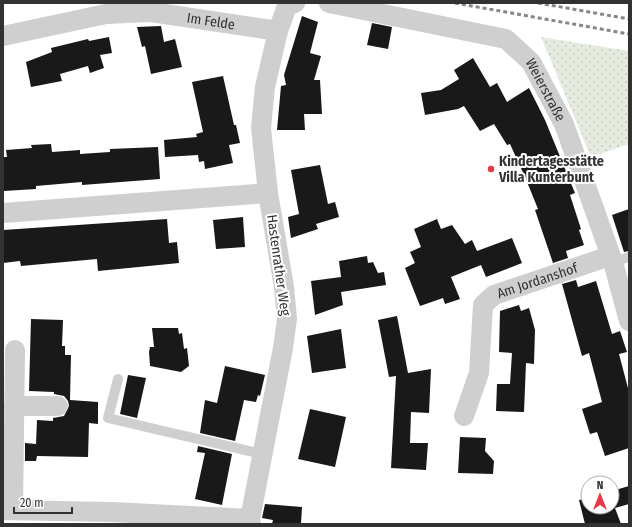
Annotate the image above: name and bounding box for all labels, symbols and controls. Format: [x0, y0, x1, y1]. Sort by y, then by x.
street label: Im Felde [186, 9, 236, 33]
street label: Weierstraße [522, 56, 569, 124]
place label: Kindertagesstätte Villa Kunterbunt [498, 153, 604, 186]
marker: Kindertagesstätte Villa Kunterbunt [486, 164, 496, 174]
street label: Hastenrather Weg [263, 213, 294, 317]
street label: Am Jordanshof [495, 259, 581, 302]
north arrow [580, 475, 620, 515]
text: N [597, 479, 603, 492]
scale bar [14, 489, 72, 515]
text: 20 m [20, 496, 44, 510]

